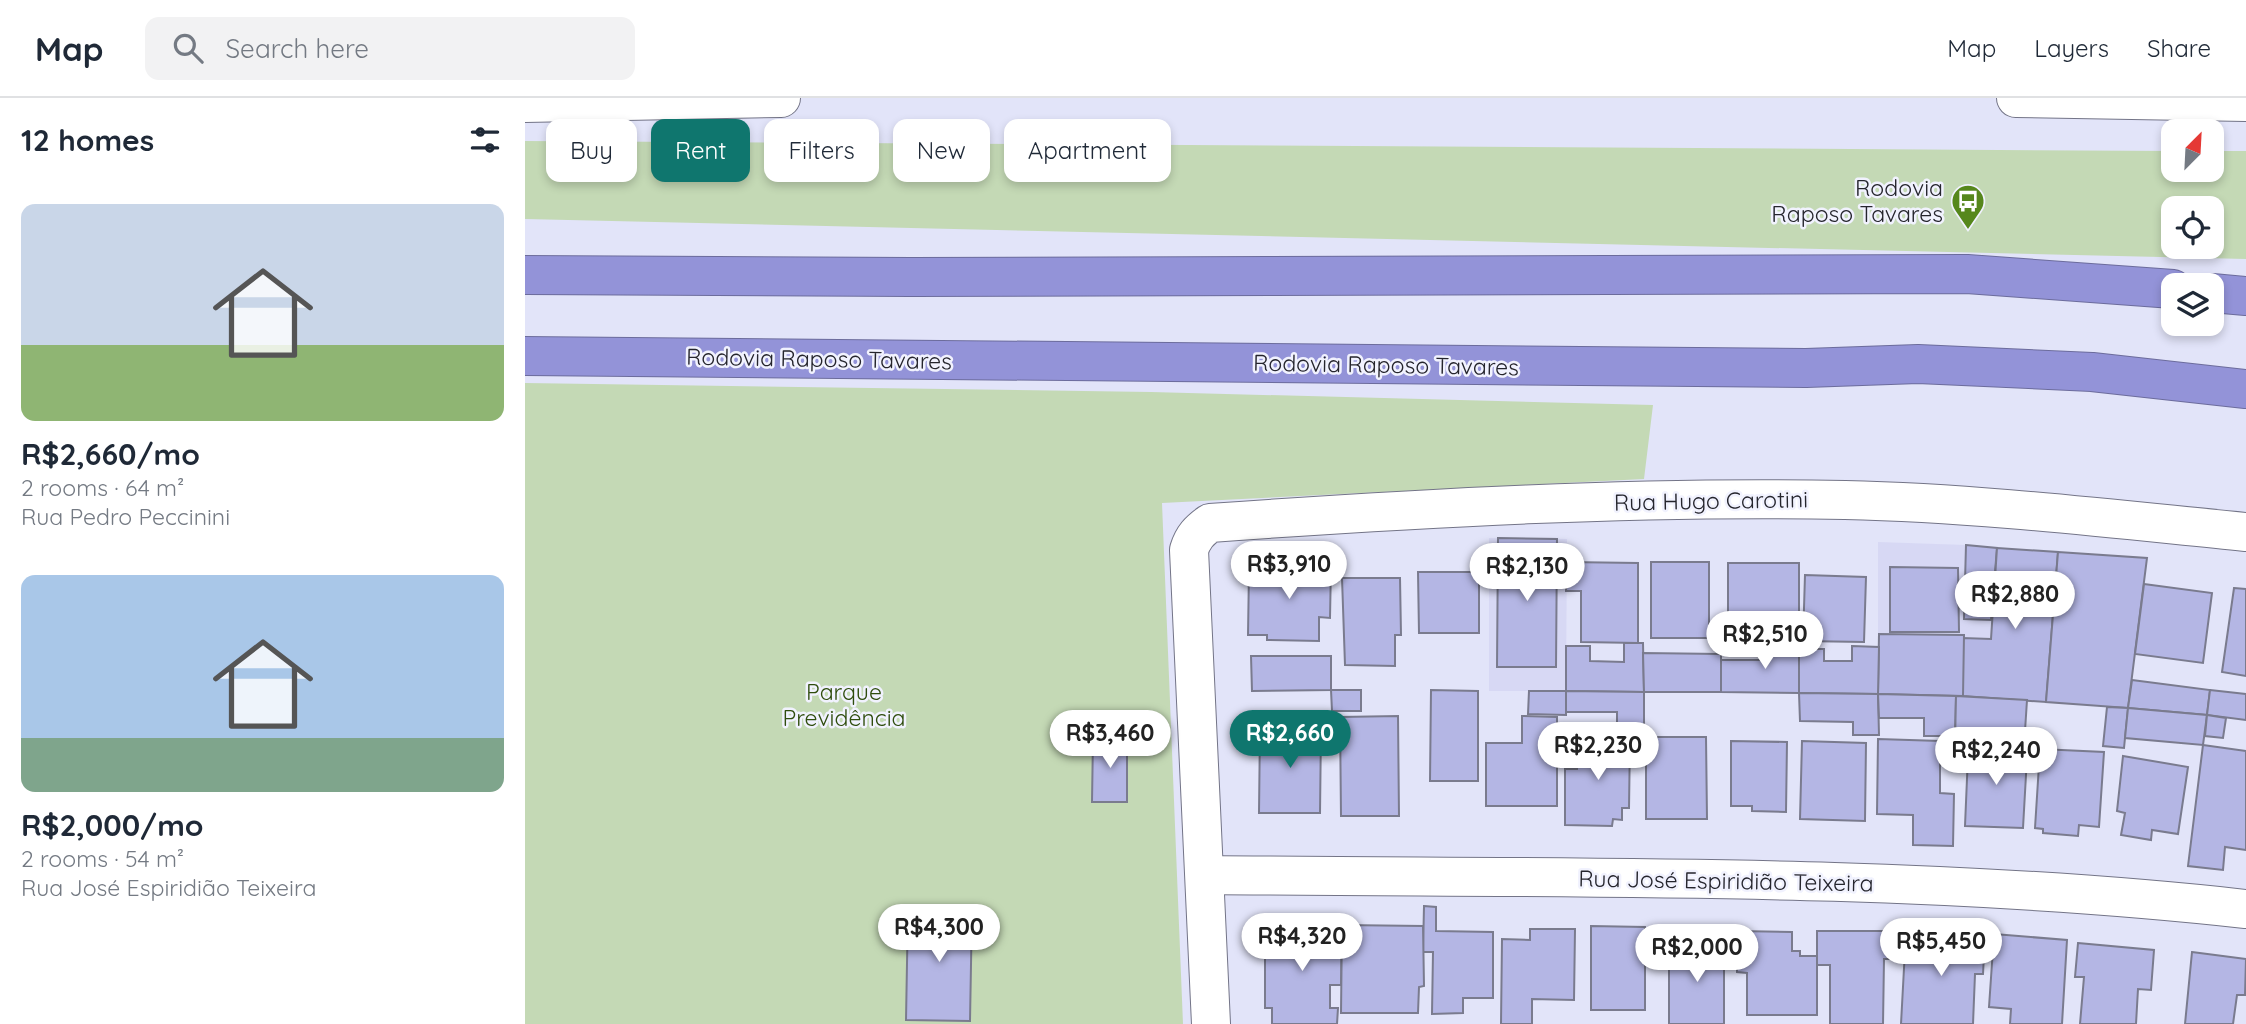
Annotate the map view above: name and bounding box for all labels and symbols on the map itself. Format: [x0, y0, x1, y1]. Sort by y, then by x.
north arrow [2161, 119, 2224, 182]
place label: Rodovia Raposo Tavares [1771, 173, 1943, 228]
bus stop icon: Rodovia Raposo Tavares [1949, 182, 1987, 231]
street label: Rodovia Raposo Tavares [686, 342, 952, 375]
street label: Rodovia Raposo Tavares [1253, 348, 1519, 381]
street label: Rua Hugo Carotini [1614, 484, 1808, 517]
pin: R$3,910 [1224, 542, 1354, 601]
pin: R$2,130 [1462, 544, 1592, 603]
pin: R$2,880 [1950, 572, 2080, 631]
pin: R$2,510 [1700, 612, 1830, 671]
park label: Parque Previdência [782, 677, 906, 732]
pin: R$3,460 [1045, 710, 1175, 770]
pin: R$2,660 [1225, 710, 1355, 770]
pin: R$2,230 [1533, 722, 1663, 782]
pin: R$2,240 [1931, 728, 2061, 787]
street label: Rua José Espiridião Teixeira [1578, 863, 1874, 898]
pin: R$4,300 [874, 904, 1004, 964]
pin: R$4,320 [1237, 914, 1367, 973]
pin: R$5,450 [1876, 918, 2006, 978]
pin: R$2,000 [1632, 924, 1762, 984]

